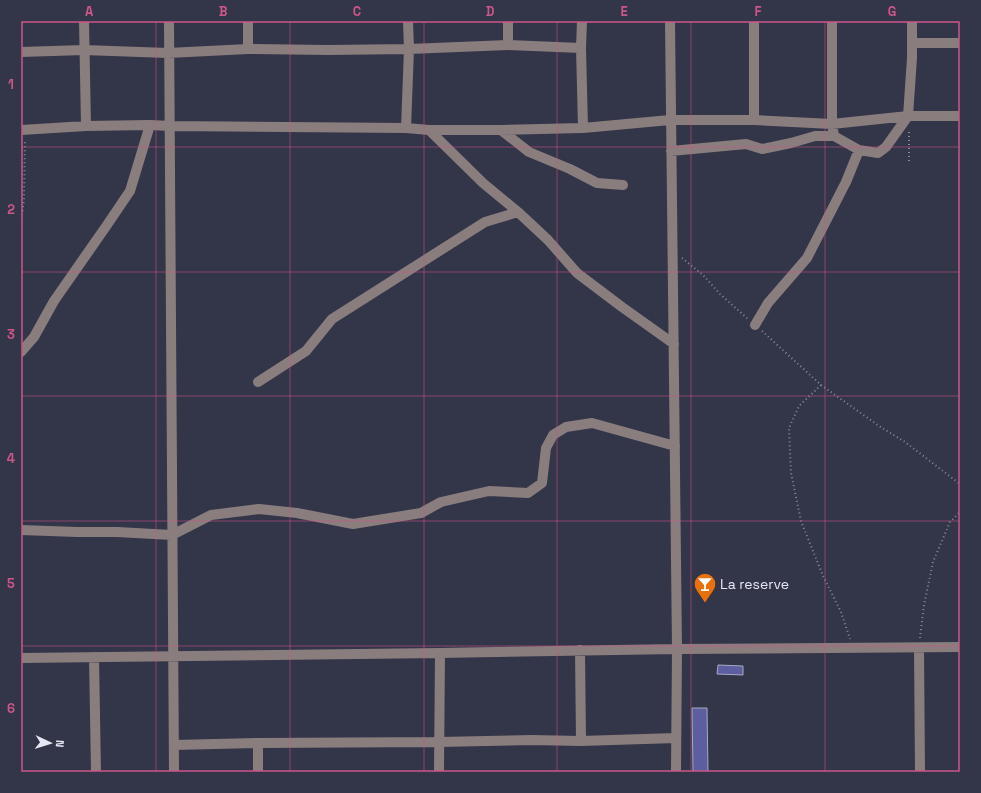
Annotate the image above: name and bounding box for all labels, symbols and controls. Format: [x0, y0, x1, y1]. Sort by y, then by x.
text: A [85, 3, 94, 20]
text: B [219, 3, 228, 20]
text: C [353, 3, 361, 20]
text: D [486, 3, 495, 20]
text: E [620, 3, 628, 20]
text: F [755, 3, 762, 20]
text: G [888, 3, 896, 20]
text: 1 [8, 76, 14, 93]
text: 2 [7, 201, 15, 218]
text: 3 [7, 326, 15, 343]
text: 4 [7, 450, 15, 467]
bar icon: La reserve [692, 571, 718, 604]
text: 5 [7, 575, 15, 592]
place label: La reserve [720, 575, 789, 593]
text: 6 [7, 700, 15, 717]
north arrow [30, 723, 70, 763]
text: N [53, 740, 67, 748]

